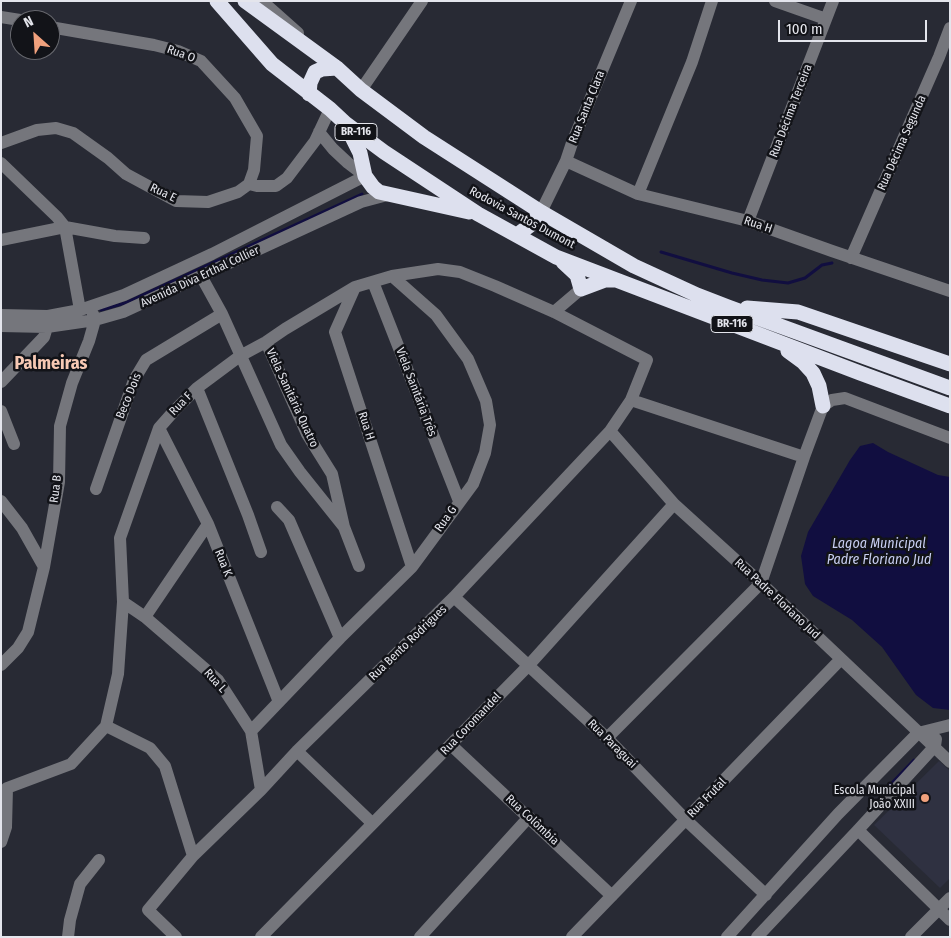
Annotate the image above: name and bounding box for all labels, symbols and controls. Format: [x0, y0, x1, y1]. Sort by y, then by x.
north arrow [10, 10, 60, 60]
scale bar [781, 10, 930, 42]
text: N [21, 12, 36, 31]
text: 100 m [786, 20, 823, 38]
street label: Rua O [165, 42, 197, 66]
street label: Rua Décima Terceira [767, 62, 815, 160]
street label: Rua Santa Clara [566, 69, 608, 145]
street label: Rua Décima Segunda [875, 93, 929, 193]
road number: BR-116 [335, 124, 377, 140]
street label: Rua E [148, 181, 178, 205]
street label: Rodovia Santos Dumont [467, 184, 577, 252]
street label: Rua H [742, 214, 774, 236]
street label: Avenida Diva Erthal Collier [138, 243, 262, 311]
road number: BR-116 [711, 316, 753, 332]
street label: Viela Sanitária Quatro [263, 346, 321, 450]
street label: Viela Sanitária Três [392, 346, 440, 438]
district label: Palmeiras [15, 353, 87, 375]
street label: Beco Dois [113, 371, 145, 421]
street label: Rua F [167, 389, 195, 419]
street label: Rua H [355, 410, 377, 442]
street label: Rua B [47, 474, 65, 504]
street label: Rua G [432, 503, 460, 535]
water label: Lagoa Municipal Padre Floriano Jud [827, 536, 931, 568]
street label: Rua K [211, 547, 235, 579]
street label: Rua Padre Floriano Jud [731, 556, 823, 642]
street label: Rua Bento Rodrigues [366, 602, 450, 684]
street label: Rua L [201, 666, 229, 696]
street label: Rua Coromandel [438, 690, 504, 758]
street label: Rua Paraguai [585, 717, 639, 771]
street label: Rua Frutal [685, 775, 729, 821]
place label: Escola Municipal João XXIII [834, 784, 915, 812]
street label: Rua Colômbia [502, 792, 562, 848]
marker: Escola Municipal João XXIII [919, 792, 931, 804]

